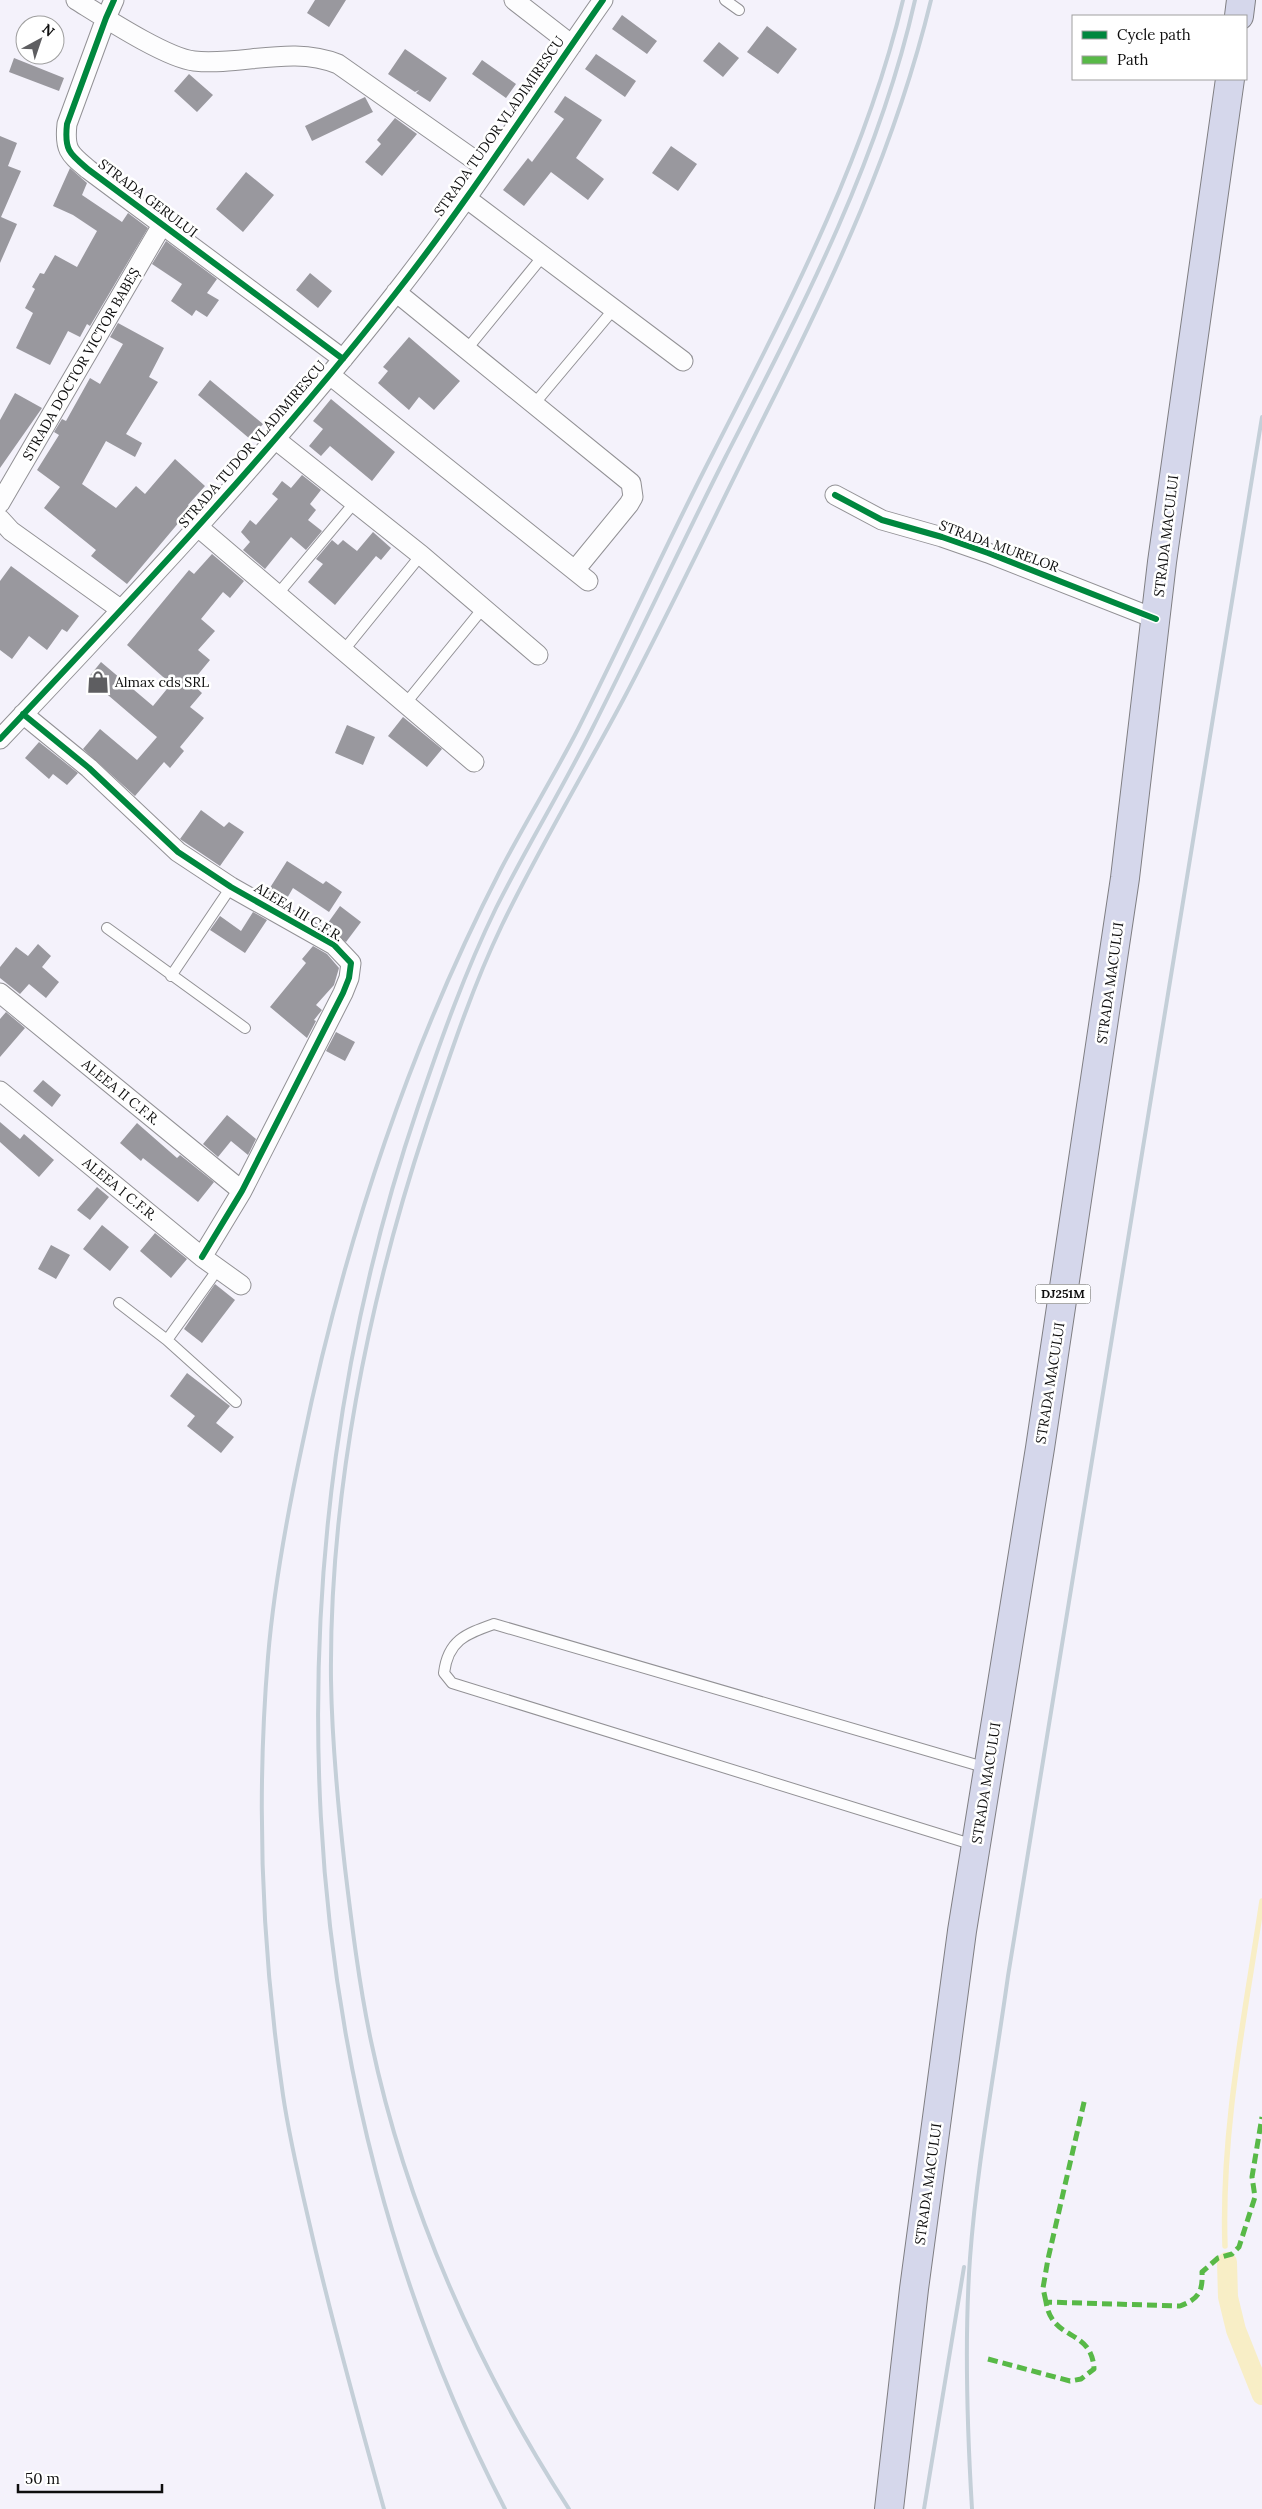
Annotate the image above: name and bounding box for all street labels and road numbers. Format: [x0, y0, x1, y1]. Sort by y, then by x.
street label: STRADA TUDOR VLADIMIRESCU [430, 32, 568, 220]
street label: STRADA GERULUI [95, 155, 201, 241]
street label: STRADA DOCTOR VICTOR BABEȘ [18, 264, 144, 464]
street label: STRADA TUDOR VLADIMIRESCU [174, 356, 330, 531]
street label: STRADA MACULUI [1150, 474, 1182, 598]
street label: STRADA MURELOR [937, 516, 1062, 576]
street label: ALEEA III C.F.R. [251, 878, 347, 946]
street label: STRADA MACULUI [1093, 921, 1127, 1045]
street label: ALEEA II C.F.R. [77, 1054, 164, 1129]
street label: ALEEA I C.F.R. [78, 1153, 161, 1225]
road number: DJ251M [1036, 1285, 1090, 1304]
street label: STRADA MACULUI [1032, 1321, 1068, 1445]
street label: STRADA MACULUI [968, 1721, 1004, 1845]
street label: STRADA MACULUI [911, 2122, 945, 2246]

